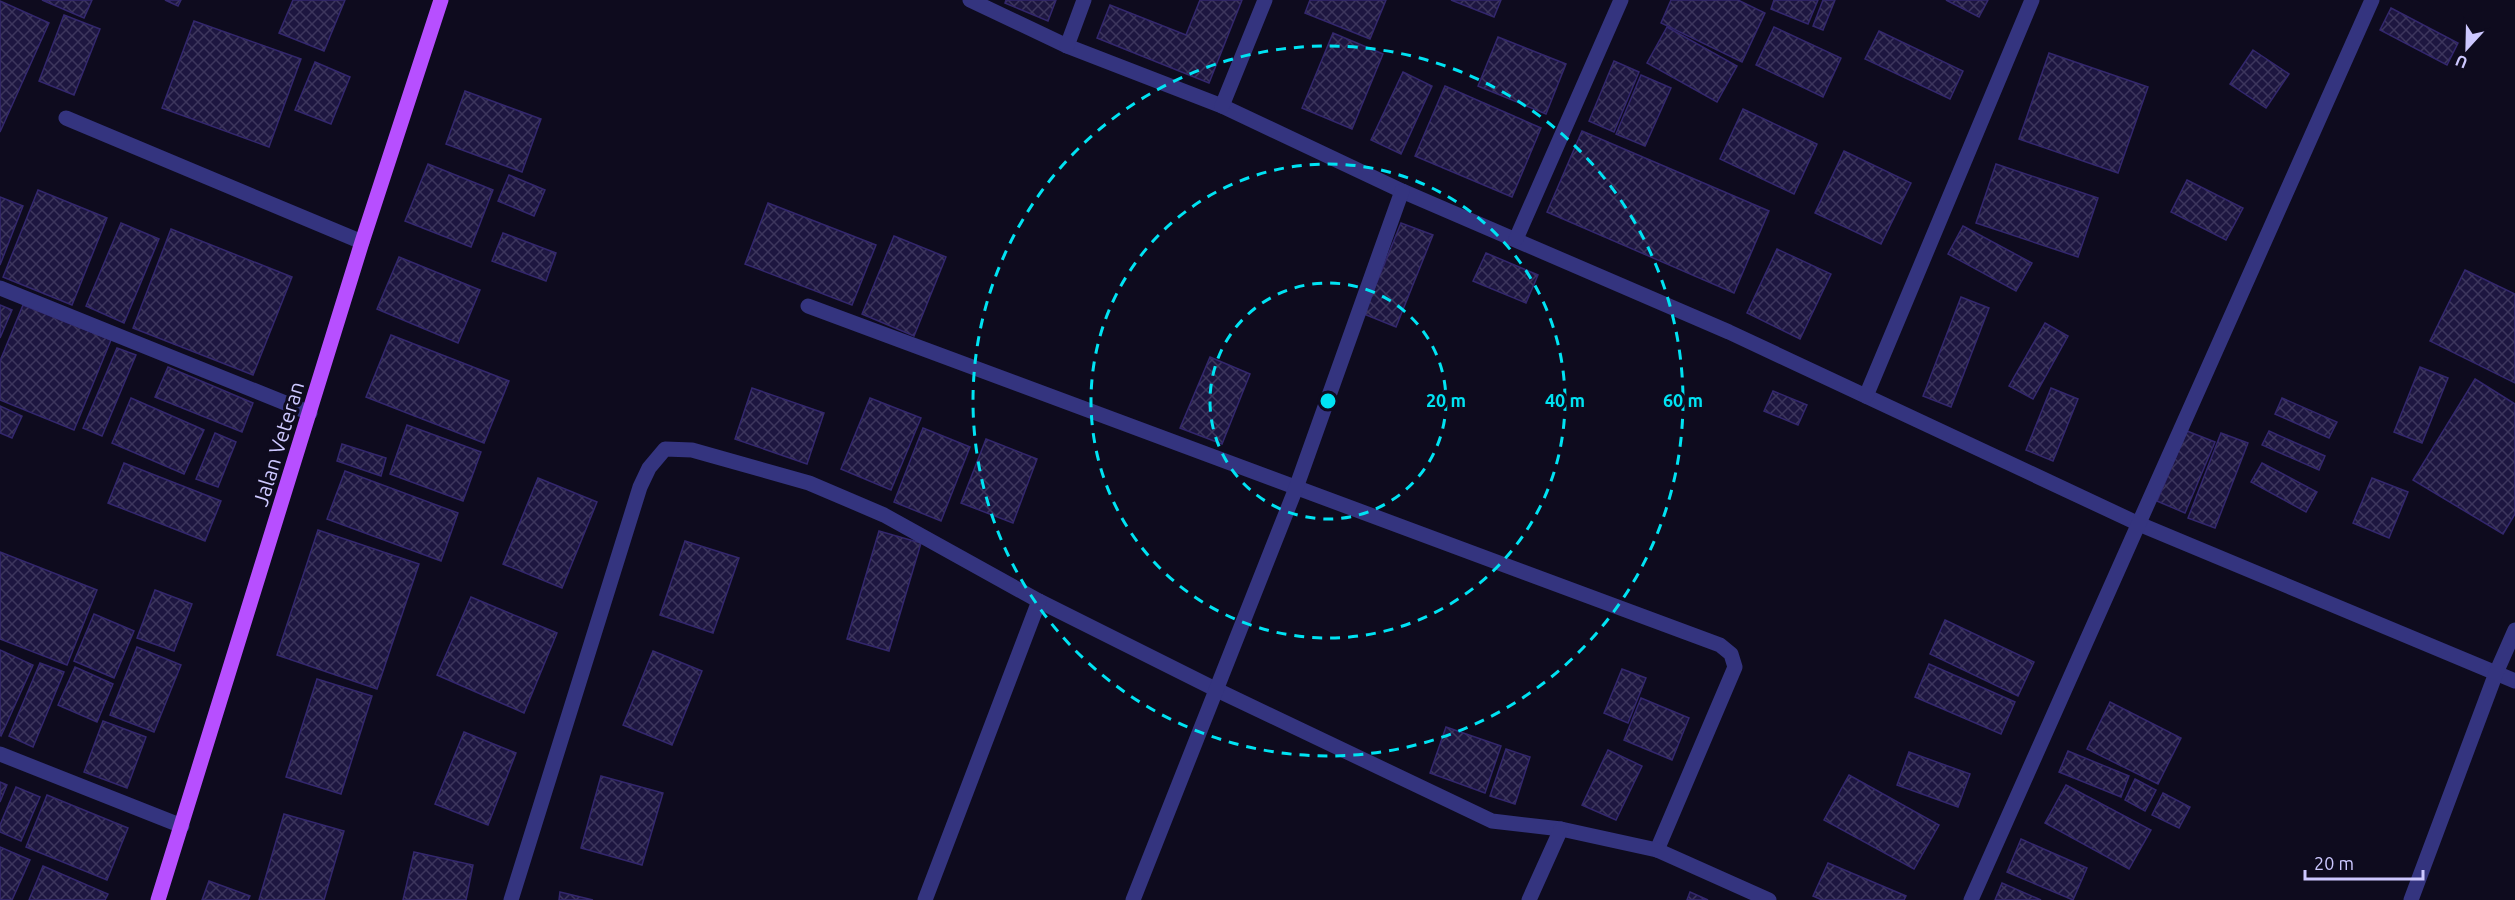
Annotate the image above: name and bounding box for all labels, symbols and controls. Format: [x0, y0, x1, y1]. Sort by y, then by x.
north arrow [2437, 18, 2497, 78]
text: U [2453, 51, 2470, 72]
street label: Jalan Veteran [248, 379, 308, 509]
text: 20 m [1426, 390, 1466, 410]
text: 40 m [1545, 390, 1585, 410]
text: 60 m [1663, 390, 1703, 410]
centre of rings [1318, 391, 1338, 411]
scale bar [2305, 843, 2424, 881]
text: 20 m [2314, 853, 2354, 873]

